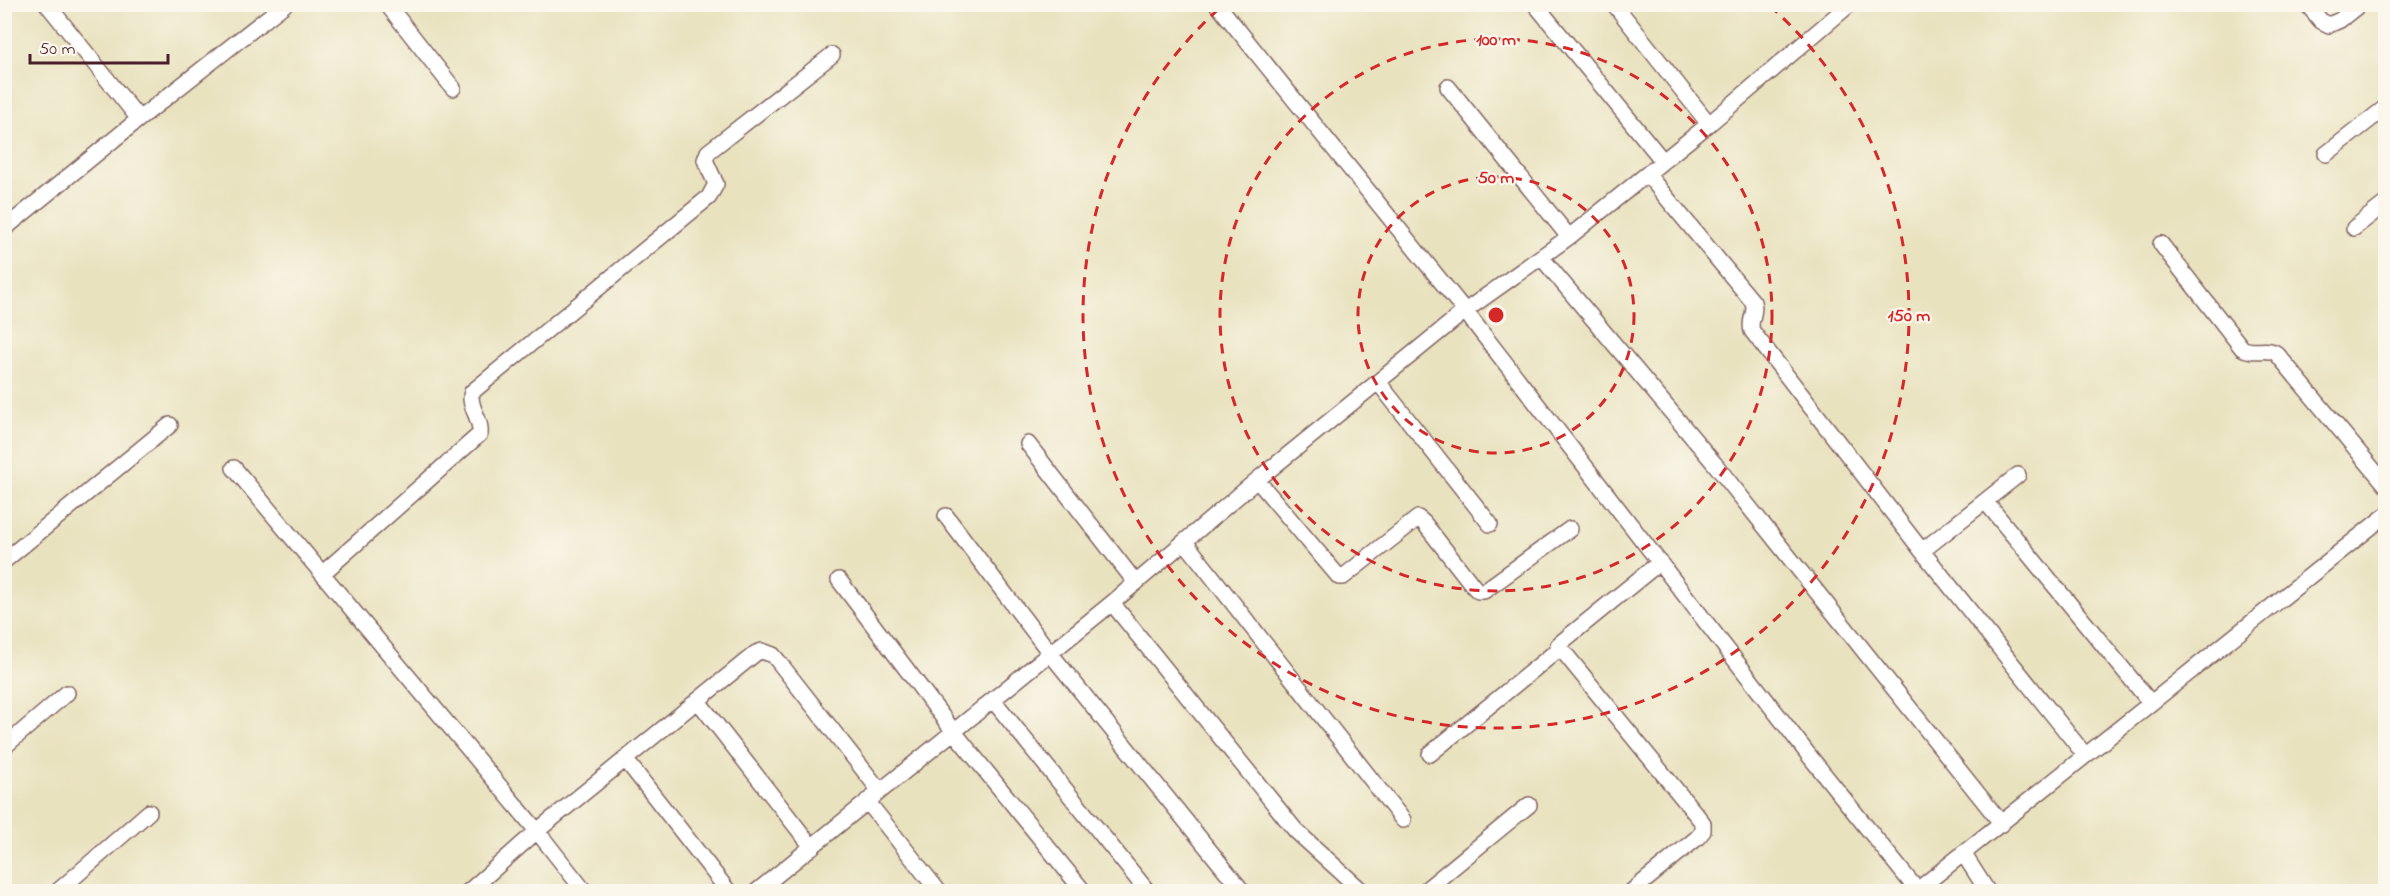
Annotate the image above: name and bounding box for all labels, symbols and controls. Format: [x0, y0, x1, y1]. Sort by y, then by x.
scale bar [30, 27, 168, 65]
text: 100 m [1476, 28, 1516, 54]
text: 50 m [39, 37, 76, 63]
text: 50 m [1478, 166, 1514, 192]
text: 150 m [1888, 304, 1930, 330]
centre of rings [1486, 305, 1506, 325]

